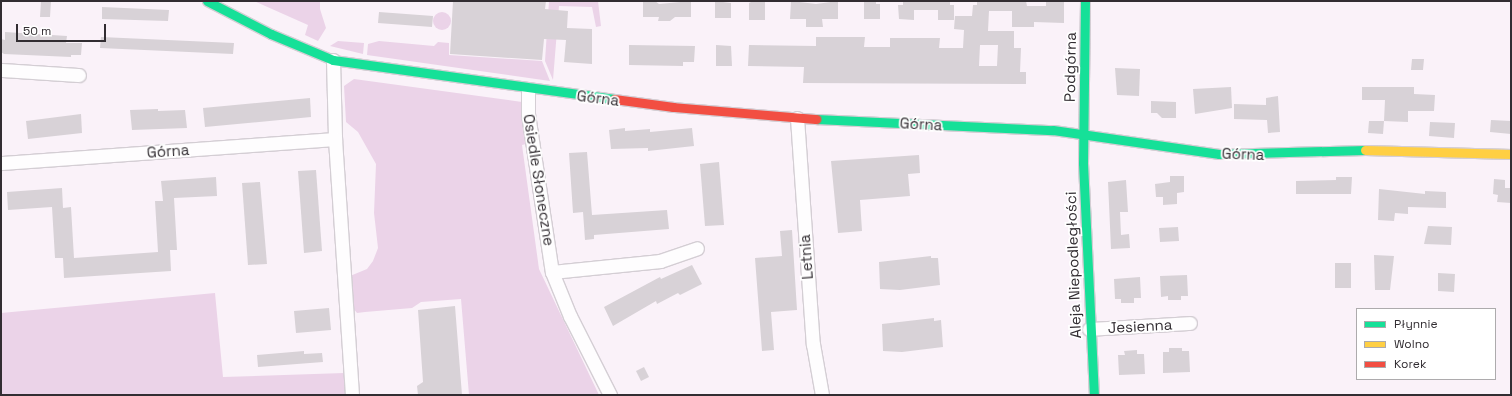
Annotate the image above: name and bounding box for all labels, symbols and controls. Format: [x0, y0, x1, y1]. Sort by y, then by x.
scale bar [18, 16, 108, 42]
text: 50 m [23, 23, 51, 39]
street label: Podgórna [1060, 32, 1080, 102]
street label: Górna [576, 86, 620, 110]
street label: Osiedle Słoneczne [520, 113, 558, 247]
street label: Górna [899, 114, 943, 134]
street label: Górna [146, 141, 190, 161]
street label: Górna [1221, 144, 1265, 164]
street label: Aleja Niepodległości [1061, 191, 1085, 339]
street label: Letnia [795, 234, 817, 280]
legend [1356, 308, 1496, 380]
street label: Jesienna [1107, 315, 1173, 337]
text: Płynnie [1394, 316, 1438, 332]
text: Wolno [1394, 336, 1429, 352]
text: Korek [1394, 356, 1426, 372]

